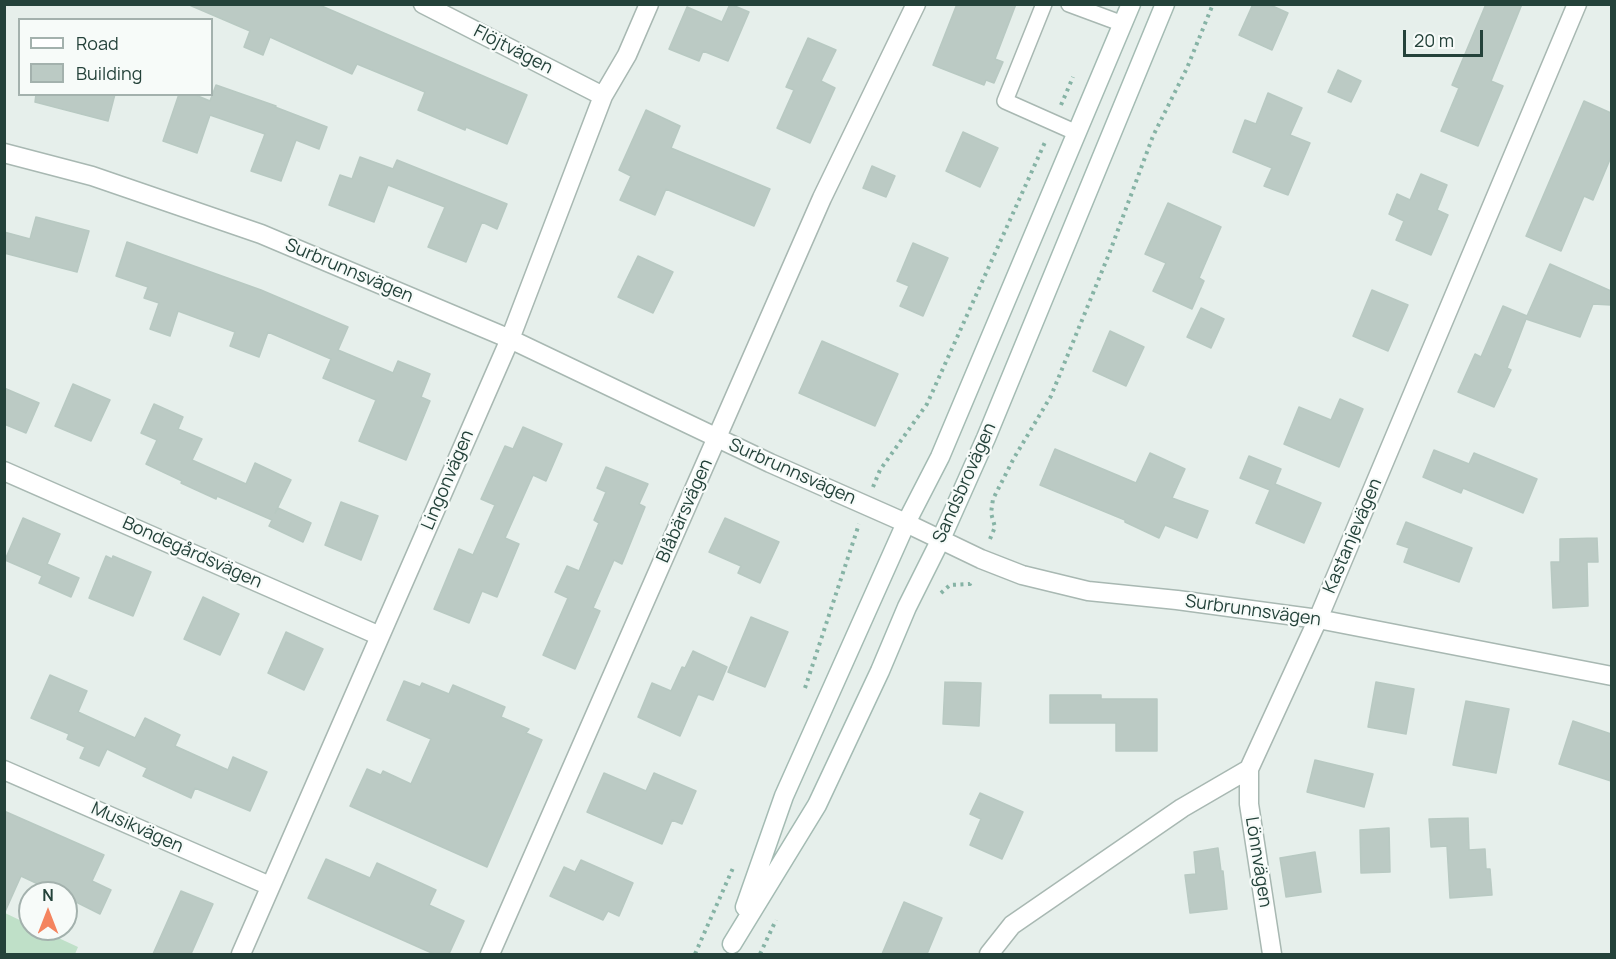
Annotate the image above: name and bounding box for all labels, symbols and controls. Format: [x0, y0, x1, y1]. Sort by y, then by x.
legend [18, 18, 213, 96]
scale bar [1406, 18, 1486, 56]
street label: Flöjtvägen [470, 21, 556, 79]
text: 20 m [1414, 28, 1454, 52]
text: Road [76, 31, 119, 55]
text: Building [76, 61, 142, 85]
street label: Surbrunnsvägen [282, 234, 416, 308]
street label: Sandsbrovägen [929, 420, 1001, 546]
street label: Lingonvägen [417, 427, 479, 533]
street label: Surbrunnsvägen [725, 434, 859, 510]
street label: Blåbärsvägen [652, 456, 718, 566]
street label: Kastanjevägen [1319, 475, 1387, 597]
street label: Bondegårdsvägen [119, 513, 265, 593]
street label: Surbrunnsvägen [1184, 591, 1322, 631]
street label: Musikvägen [88, 798, 186, 858]
street label: Lönnvägen [1240, 815, 1276, 909]
north arrow [18, 881, 78, 941]
text: N [42, 884, 54, 906]

